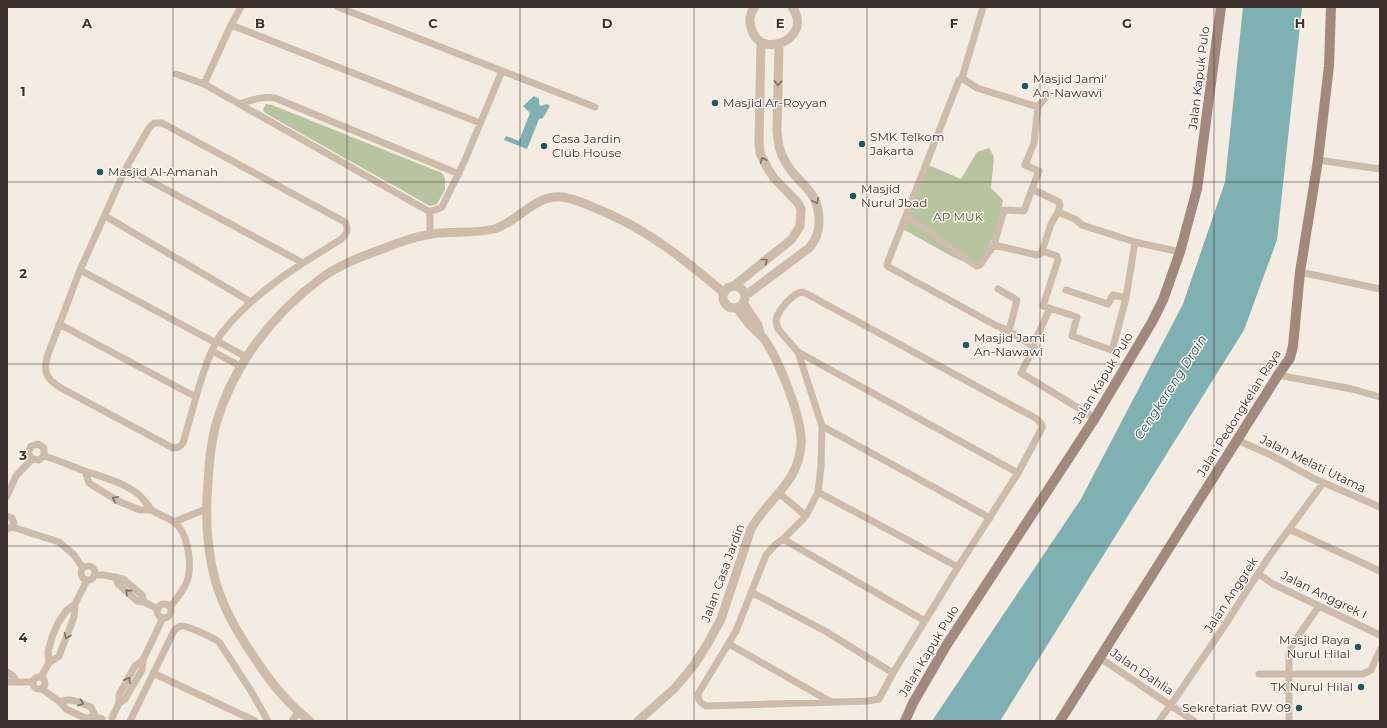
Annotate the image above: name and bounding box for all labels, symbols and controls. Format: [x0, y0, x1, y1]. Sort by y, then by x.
text: A [81, 15, 93, 31]
text: B [255, 15, 265, 31]
text: C [428, 15, 438, 31]
text: D [602, 15, 613, 31]
text: E [776, 15, 785, 31]
text: F [950, 15, 958, 31]
text: G [1122, 15, 1132, 31]
text: H [1295, 15, 1305, 31]
street label: Jalan Kapuk Pulo [1185, 25, 1212, 131]
place label: Masjid Jami' An-Nawawi [1033, 71, 1107, 100]
one-way arrow [774, 80, 782, 86]
marker: Masjid Jami' An-Nawawi [1020, 81, 1030, 91]
text: 1 [20, 83, 26, 99]
place label: Masjid Ar-Royyan [723, 95, 827, 110]
marker: Masjid Ar-Royyan [710, 98, 720, 108]
place label: SMK Telkom Jakarta [869, 129, 944, 158]
place label: Casa Jardin Club House [552, 131, 622, 160]
marker: SMK Telkom Jakarta [857, 139, 867, 149]
marker: Casa Jardin Club House [539, 141, 549, 151]
one-way arrow [760, 156, 768, 164]
place label: Masjid Al-Amanah [108, 164, 218, 179]
marker: Masjid Al-Amanah [95, 167, 105, 177]
place label: Masjid Nurul Jbad [861, 181, 927, 210]
marker: Masjid Nurul Jbad [848, 191, 858, 201]
one-way arrow [811, 197, 819, 204]
park label: AP MUK [933, 209, 983, 224]
one-way arrow [760, 259, 768, 266]
text: 2 [19, 265, 27, 281]
street label: Jalan Kapuk Pulo [1069, 329, 1136, 427]
place label: Masjid Jami An-Nawawi [974, 330, 1045, 359]
water label: Cengkareng Drain [1130, 332, 1210, 442]
marker: Masjid Jami An-Nawawi [961, 340, 971, 350]
street label: Jalan Pedongkelan Raya [1193, 346, 1284, 480]
street label: Jalan Melati Utama [1257, 431, 1369, 496]
text: 3 [18, 447, 27, 463]
one-way arrow [112, 496, 120, 504]
street label: Jalan Casa Jardin [697, 522, 747, 625]
street label: Jalan Anggrek [1200, 554, 1261, 636]
street label: Jalan Anggrek I [1278, 567, 1370, 622]
one-way arrow [125, 590, 133, 597]
street label: Jalan Kapuk Pulo [895, 602, 962, 700]
text: 4 [19, 629, 28, 645]
place label: Masjid Raya Nurul Hilal [1279, 632, 1350, 661]
one-way arrow [63, 633, 71, 640]
marker: Masjid Raya Nurul Hilal [1353, 642, 1363, 652]
street label: Jalan Dahlia [1107, 644, 1177, 698]
one-way arrow [123, 676, 130, 684]
place label: TK Nurul Hilal [1271, 679, 1353, 694]
marker: TK Nurul Hilal [1356, 682, 1366, 692]
one-way arrow [78, 699, 85, 707]
place label: Sekretariat RW 09 [1182, 700, 1291, 715]
marker: Sekretariat RW 09 [1294, 703, 1304, 713]

